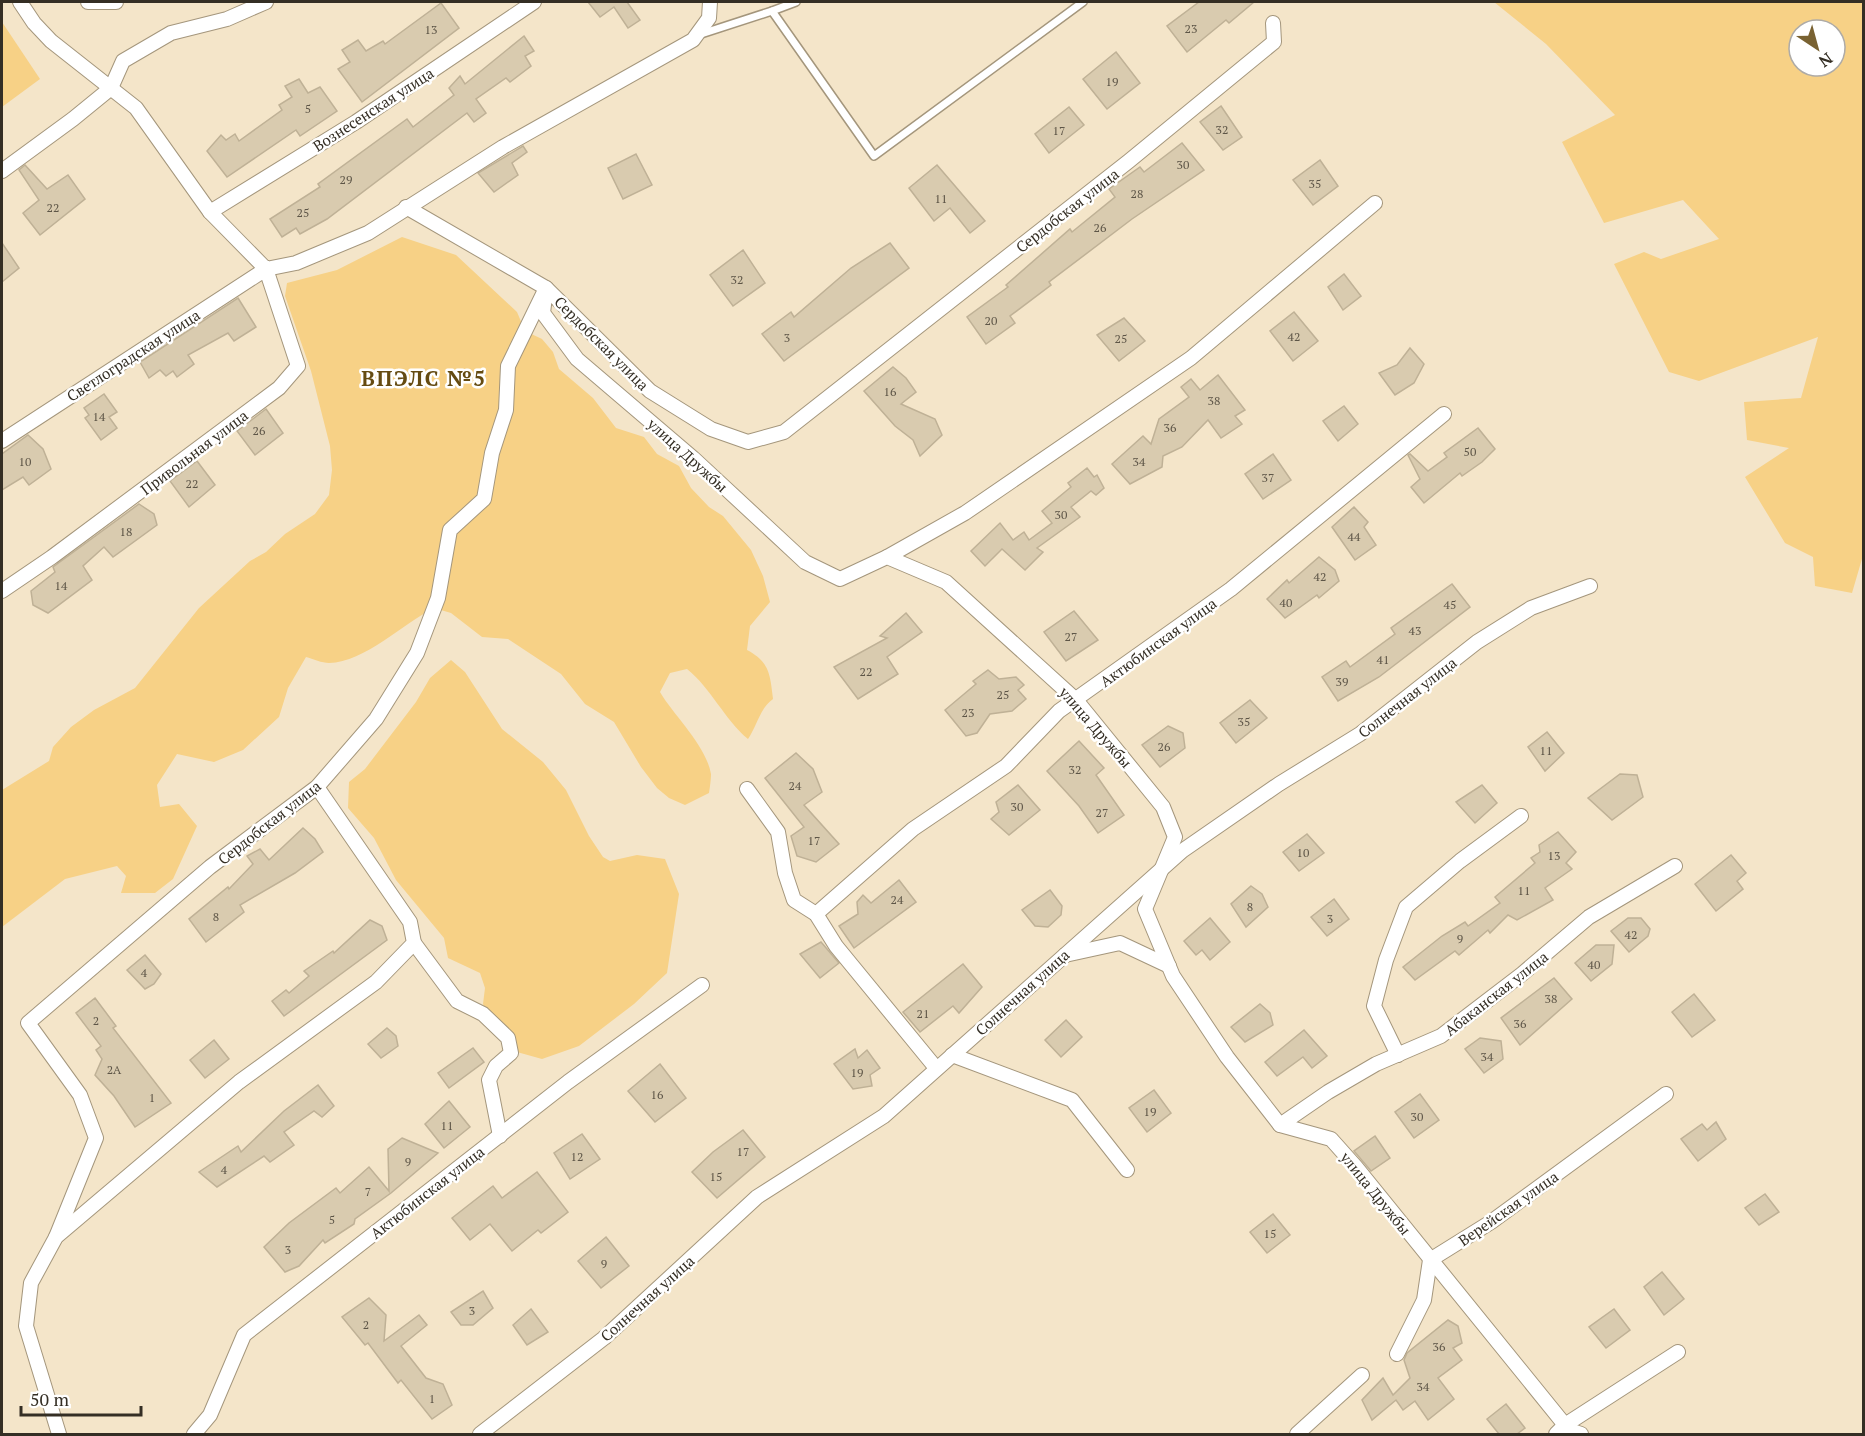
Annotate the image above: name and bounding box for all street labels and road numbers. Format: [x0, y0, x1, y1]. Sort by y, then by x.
street label: Вознесенская улица [309, 62, 438, 156]
street label: Сердобская улица [1011, 163, 1123, 257]
street label: Сердобская улица [551, 292, 654, 395]
street label: Светлоградская улица [62, 304, 204, 406]
street label: Привольная улица [136, 405, 252, 499]
street label: улица Дружбы [643, 413, 732, 496]
street label: Актюбинская улица [1096, 593, 1221, 691]
street label: Солнечная улица [1354, 652, 1461, 742]
street label: улица Дружбы [1055, 681, 1137, 772]
street label: Сердобская улица [213, 775, 325, 869]
street label: Солнечная улица [971, 944, 1074, 1040]
street label: Абаканская улица [1440, 946, 1552, 1040]
street label: Актюбинская улица [366, 1141, 488, 1243]
street label: улица Дружбы [1336, 1147, 1416, 1239]
street label: Верейская улица [1454, 1166, 1562, 1250]
street label: Солнечная улица [596, 1250, 699, 1346]

